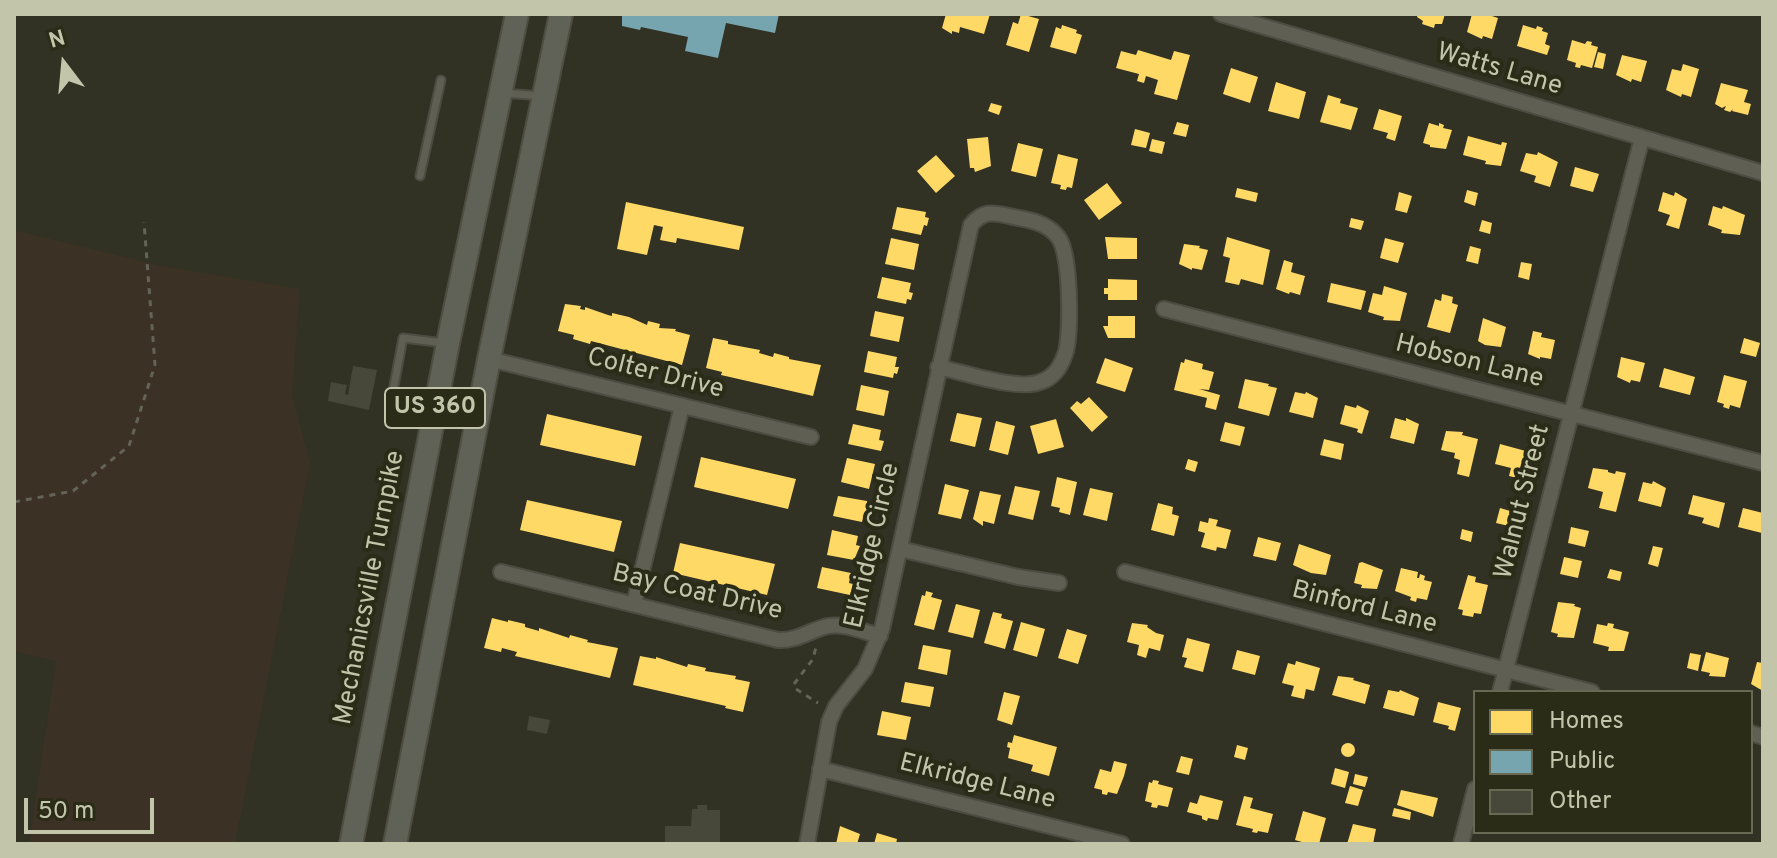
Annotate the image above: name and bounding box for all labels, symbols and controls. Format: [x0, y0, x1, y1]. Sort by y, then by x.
north arrow [24, 24, 104, 104]
text: N [46, 25, 69, 56]
street label: Watts Lane [1433, 38, 1565, 104]
street label: Hobson Lane [1392, 330, 1546, 396]
street label: Colter Drive [583, 343, 727, 407]
road number: US 360 [385, 388, 485, 428]
street label: Walnut Street [1490, 421, 1558, 583]
street label: Mechanicsville Turnpike [329, 448, 413, 728]
street label: Elkridge Circle [840, 460, 908, 632]
street label: Bay Coat Drive [609, 559, 785, 629]
street label: Binford Lane [1288, 576, 1440, 642]
legend [1473, 690, 1753, 834]
text: Homes [1549, 707, 1624, 737]
text: Public [1549, 747, 1615, 777]
street label: Elkridge Lane [896, 749, 1058, 817]
scale bar [28, 782, 158, 832]
text: Other [1549, 787, 1611, 817]
text: 50 m [38, 797, 94, 827]

